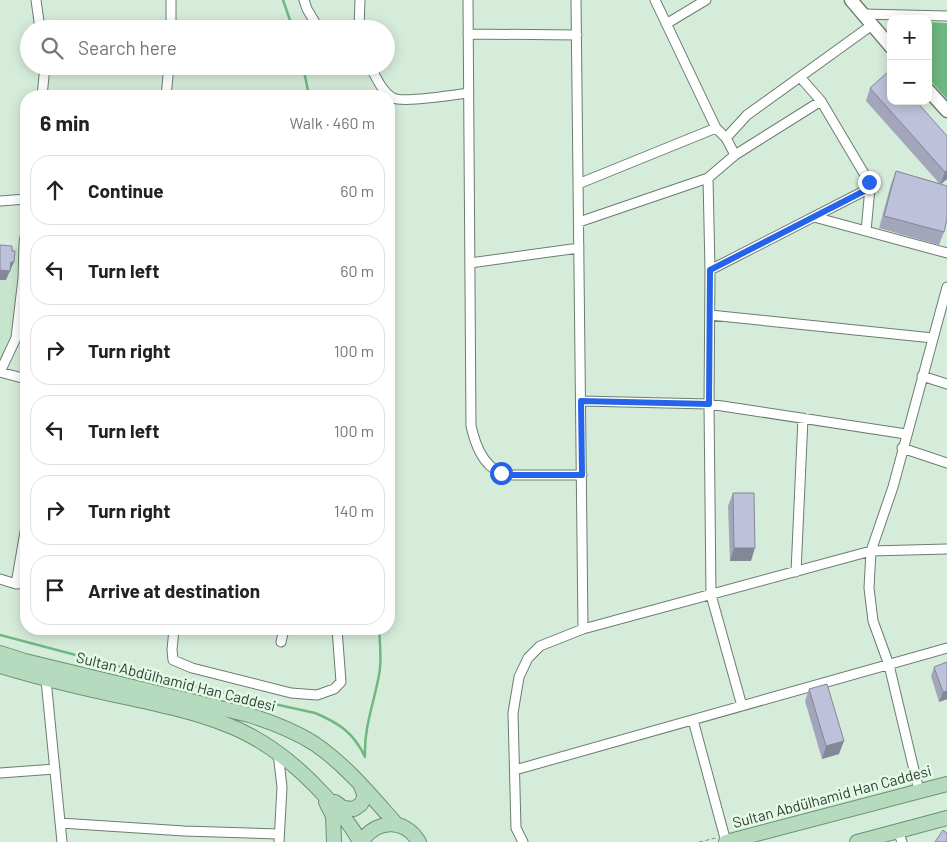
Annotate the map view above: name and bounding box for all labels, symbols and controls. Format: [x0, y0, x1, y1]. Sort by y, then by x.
map controls [887, 15, 932, 105]
button: + [887, 15, 932, 60]
search box [20, 20, 395, 75]
icon: search [38, 34, 66, 62]
text: Search here [78, 36, 177, 59]
button: − [887, 60, 932, 105]
text: 6 min [40, 110, 90, 135]
text: Walk · 460 m [290, 113, 375, 132]
route end [858, 171, 881, 194]
icon: ahead [41, 176, 69, 204]
text: Continue [88, 179, 164, 202]
text: 60 m [340, 181, 374, 200]
icon: left [41, 256, 69, 284]
text: Turn left [88, 259, 159, 282]
text: 60 m [340, 261, 374, 280]
icon: right [41, 336, 69, 364]
text: Turn right [88, 339, 170, 362]
text: 100 m [334, 341, 374, 360]
icon: left [41, 416, 69, 444]
text: Turn left [88, 419, 159, 442]
text: 100 m [334, 421, 374, 440]
route start [490, 462, 513, 485]
icon: right [41, 496, 69, 524]
text: Turn right [88, 499, 170, 522]
text: 140 m [334, 501, 374, 520]
icon: arrive [41, 576, 69, 604]
text: Arrive at destination [88, 579, 260, 602]
street label: Sultan Abdülhamid Han Caddesi [75, 647, 278, 715]
street label: Sultan Abdülhamid Han Caddesi [730, 761, 933, 831]

